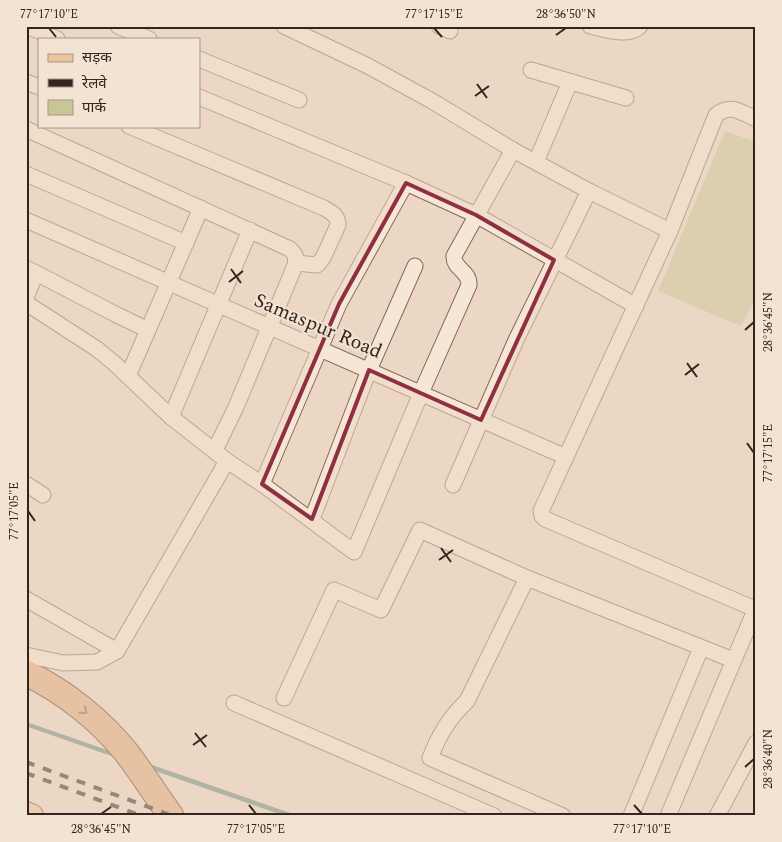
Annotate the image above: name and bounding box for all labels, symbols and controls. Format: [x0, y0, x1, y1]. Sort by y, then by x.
text: 77°17'10"E [20, 5, 78, 24]
text: 77°17'15"E [405, 5, 463, 24]
text: 28°36'50"N [536, 5, 596, 24]
legend [38, 38, 200, 128]
text: सड़क [82, 46, 112, 69]
text: रेलवे [81, 72, 107, 95]
text: पार्क [82, 96, 106, 119]
street label: Samaspur Road [249, 285, 387, 367]
text: 28°36'45"N [759, 292, 778, 352]
text: 77°17'15"E [759, 424, 778, 482]
text: 77°17'05"E [5, 482, 24, 540]
one-way arrow [78, 705, 87, 714]
text: 28°36'40"N [759, 729, 778, 789]
text: 28°36'45"N [71, 820, 131, 839]
text: 77°17'05"E [227, 820, 285, 839]
text: 77°17'10"E [613, 820, 671, 839]

